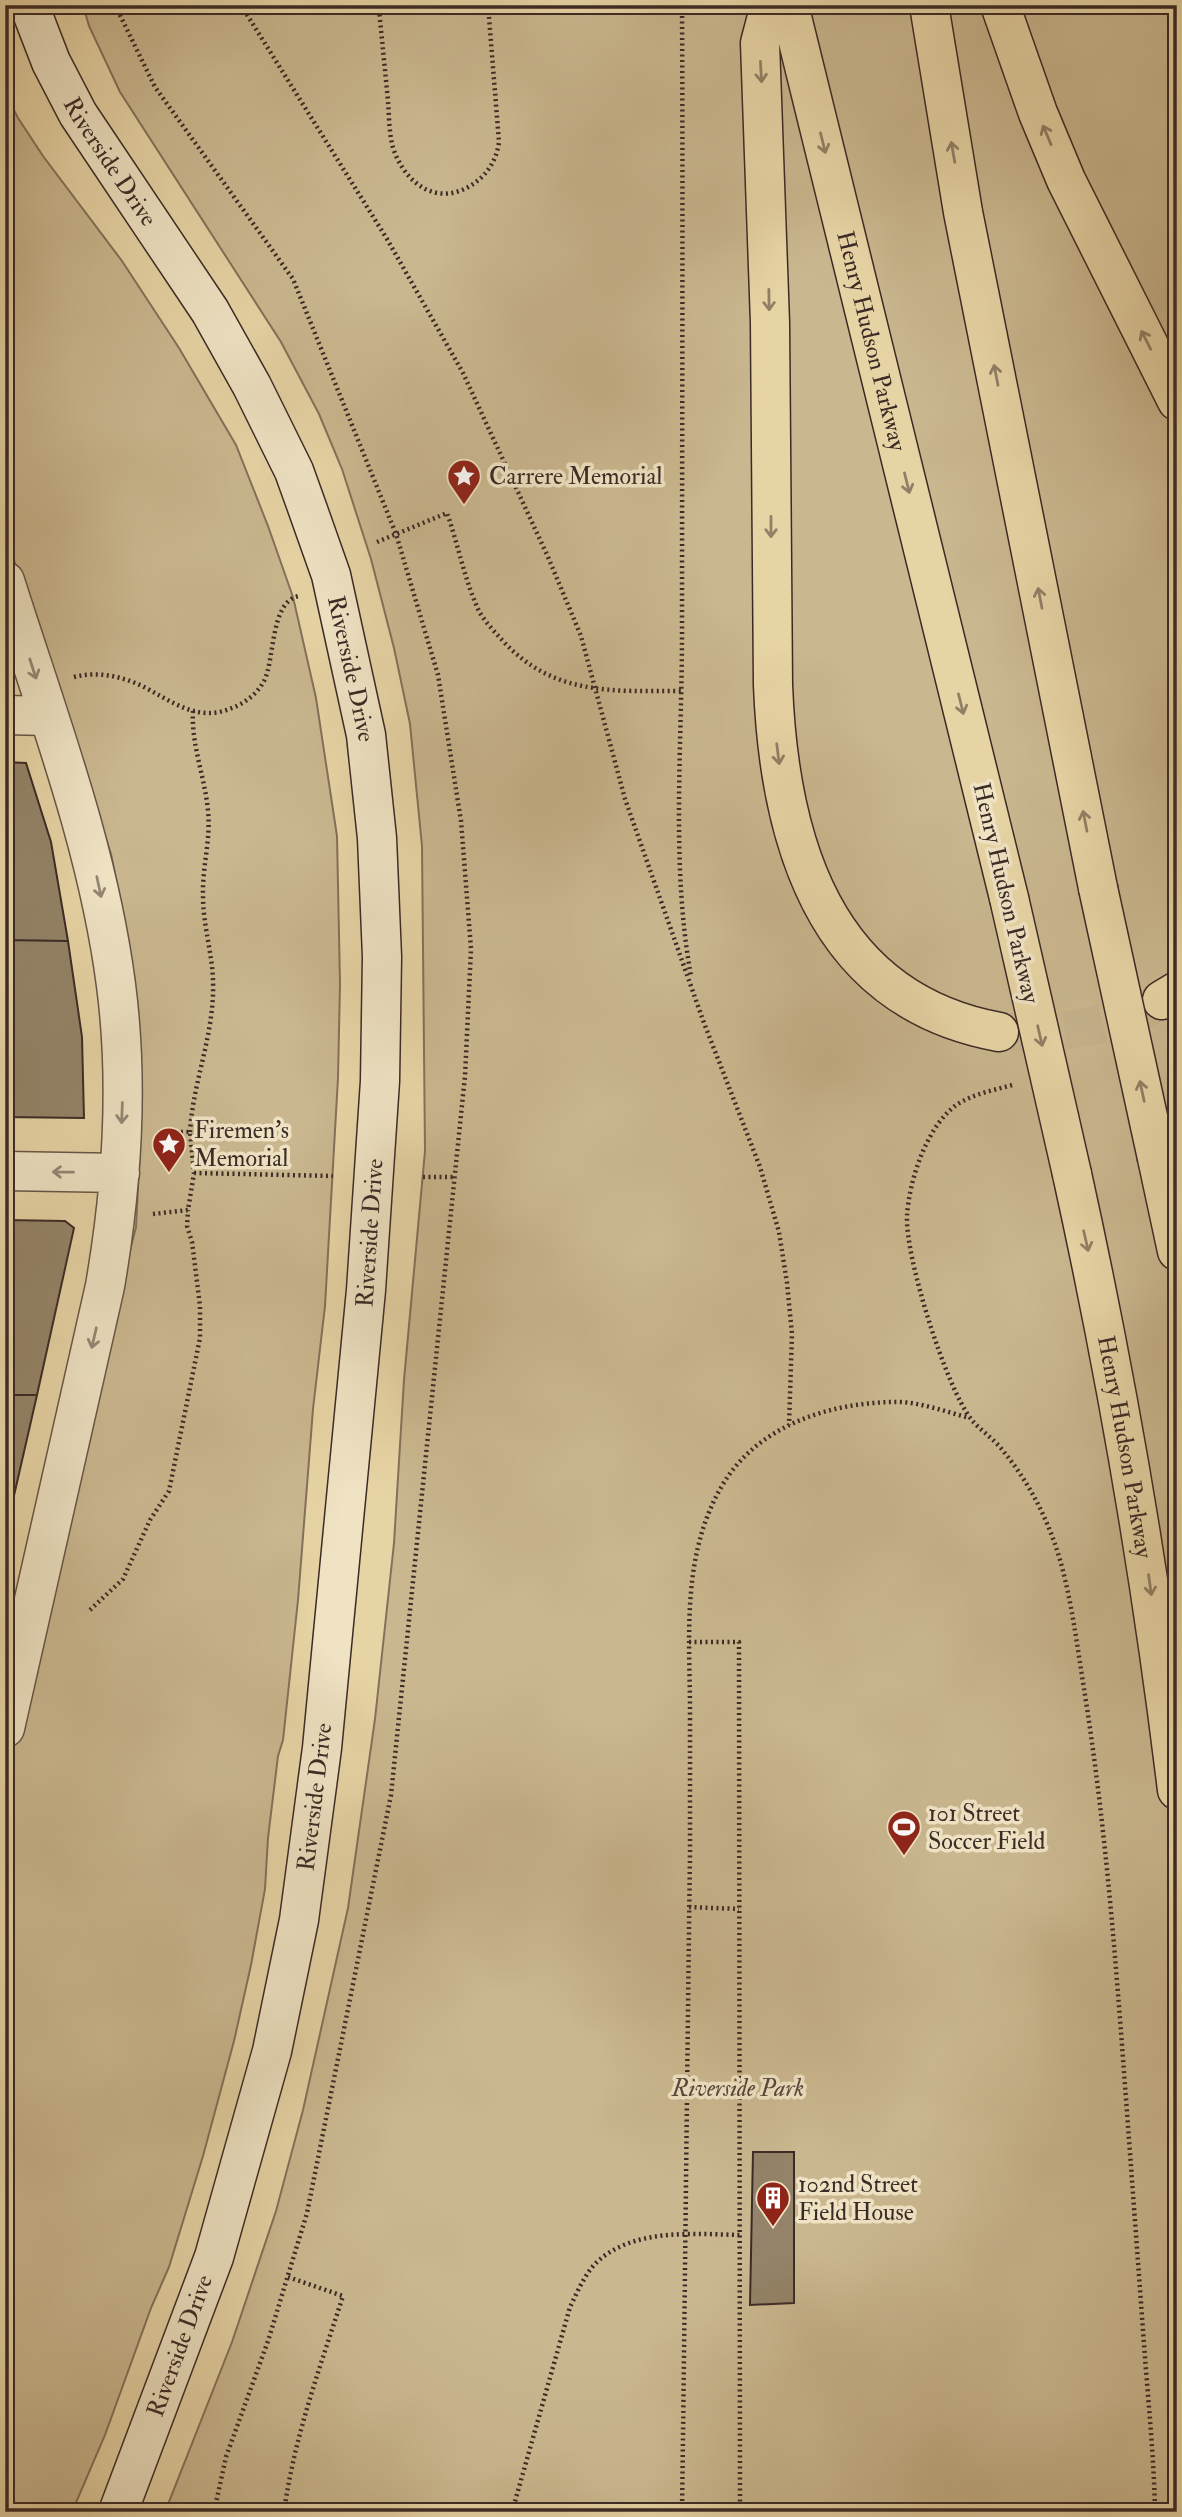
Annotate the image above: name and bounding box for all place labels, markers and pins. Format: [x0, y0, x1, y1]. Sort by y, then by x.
place icon: Carrere Memorial [445, 457, 483, 506]
place label: Carrere Memorial [489, 461, 662, 492]
place label: Firemen's Memorial [194, 1115, 289, 1174]
place icon: Firemen's Memorial [150, 1125, 188, 1174]
place label: 101 Street Soccer Field [928, 1798, 1045, 1857]
sports icon: 101 Street Soccer Field [885, 1808, 923, 1857]
place label: 102nd Street Field House [798, 2169, 918, 2228]
building icon: 102nd Street Field House [754, 2179, 792, 2228]

